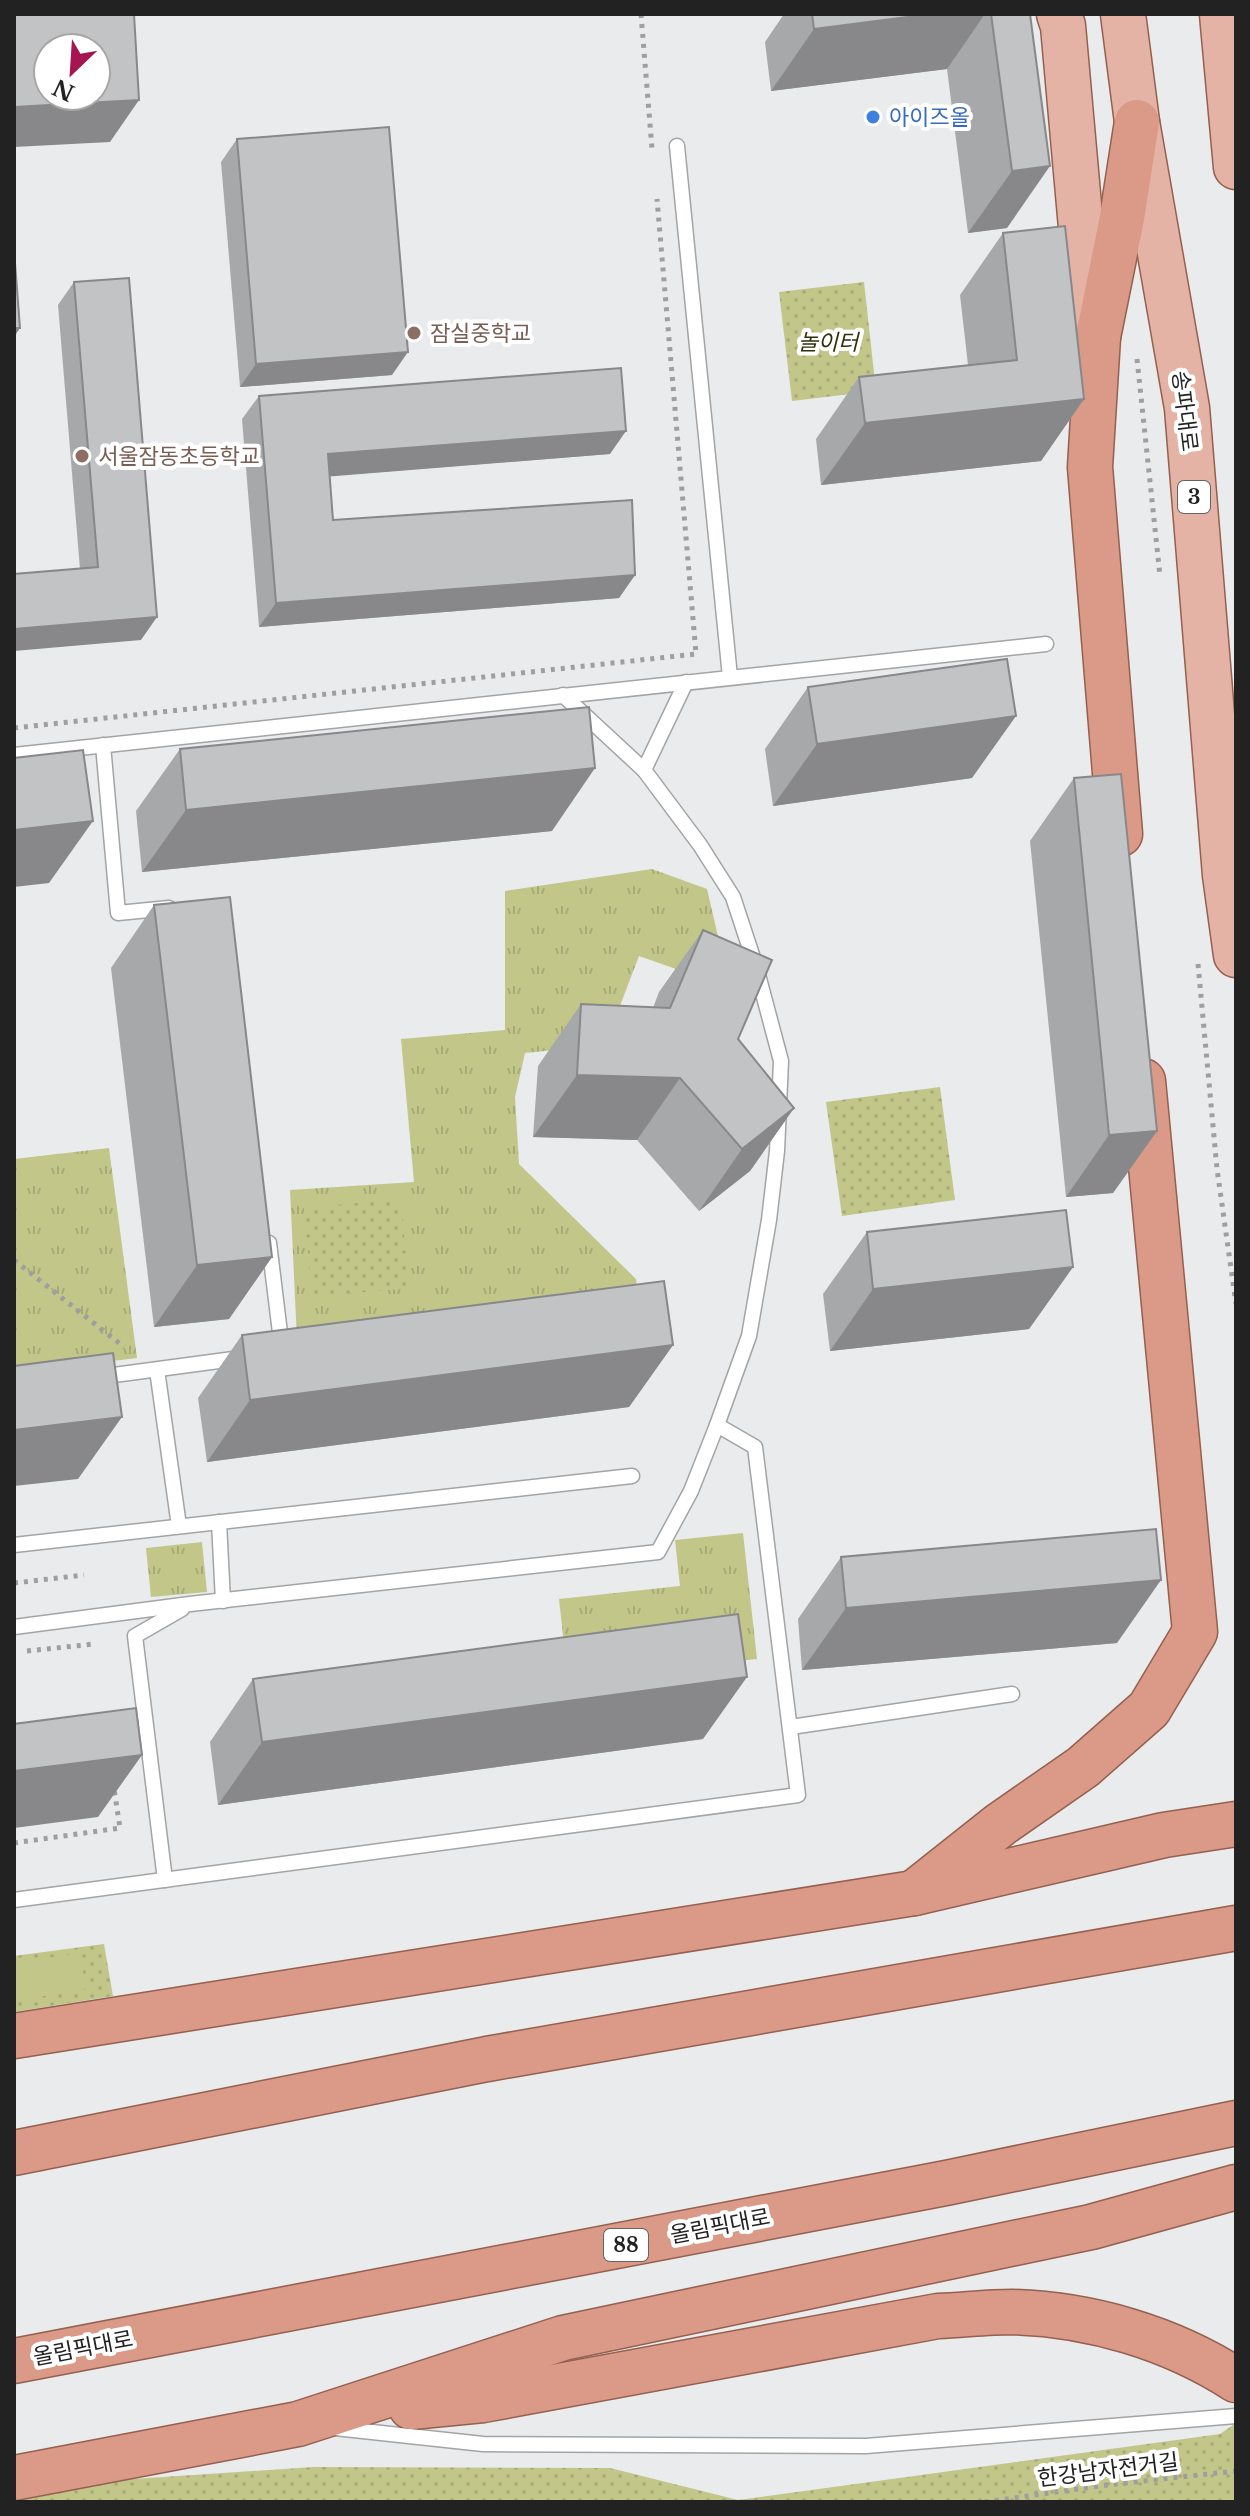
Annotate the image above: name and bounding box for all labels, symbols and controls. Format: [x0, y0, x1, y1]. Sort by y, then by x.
north arrow [32, 32, 112, 112]
text: N [48, 73, 79, 106]
place label: 아이즈올 [889, 104, 970, 131]
marker: 아이즈올 [864, 108, 882, 126]
place label: 잠실중학교 [430, 320, 531, 347]
marker: 잠실중학교 [405, 324, 423, 342]
park label: 놀이터 [798, 329, 861, 356]
street label: 송파대로 [1167, 369, 1203, 453]
place label: 서울잠동초등학교 [98, 443, 260, 470]
marker: 서울잠동초등학교 [73, 447, 91, 465]
road number: 3 [1178, 481, 1210, 513]
street label: 올림픽대로 [668, 2203, 772, 2249]
road number: 88 [604, 2229, 648, 2261]
street label: 올림픽대로 [31, 2325, 135, 2371]
street label: 한강남자전거길 [1036, 2448, 1180, 2492]

